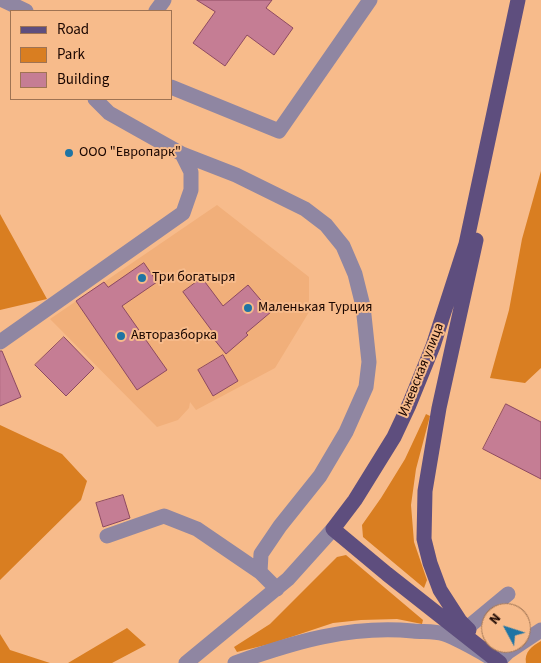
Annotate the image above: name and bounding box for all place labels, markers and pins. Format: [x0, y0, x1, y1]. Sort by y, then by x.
place label: ООО "Европарк" [79, 145, 181, 161]
marker: ООО "Европарк" [63, 147, 75, 159]
place label: Три богатыря [152, 270, 235, 286]
marker: Три богатыря [136, 272, 148, 284]
place label: Маленькая Турция [258, 300, 372, 316]
marker: Маленькая Турция [242, 302, 254, 314]
place label: Авторазборка [131, 328, 217, 344]
marker: Авторазборка [115, 330, 127, 342]

